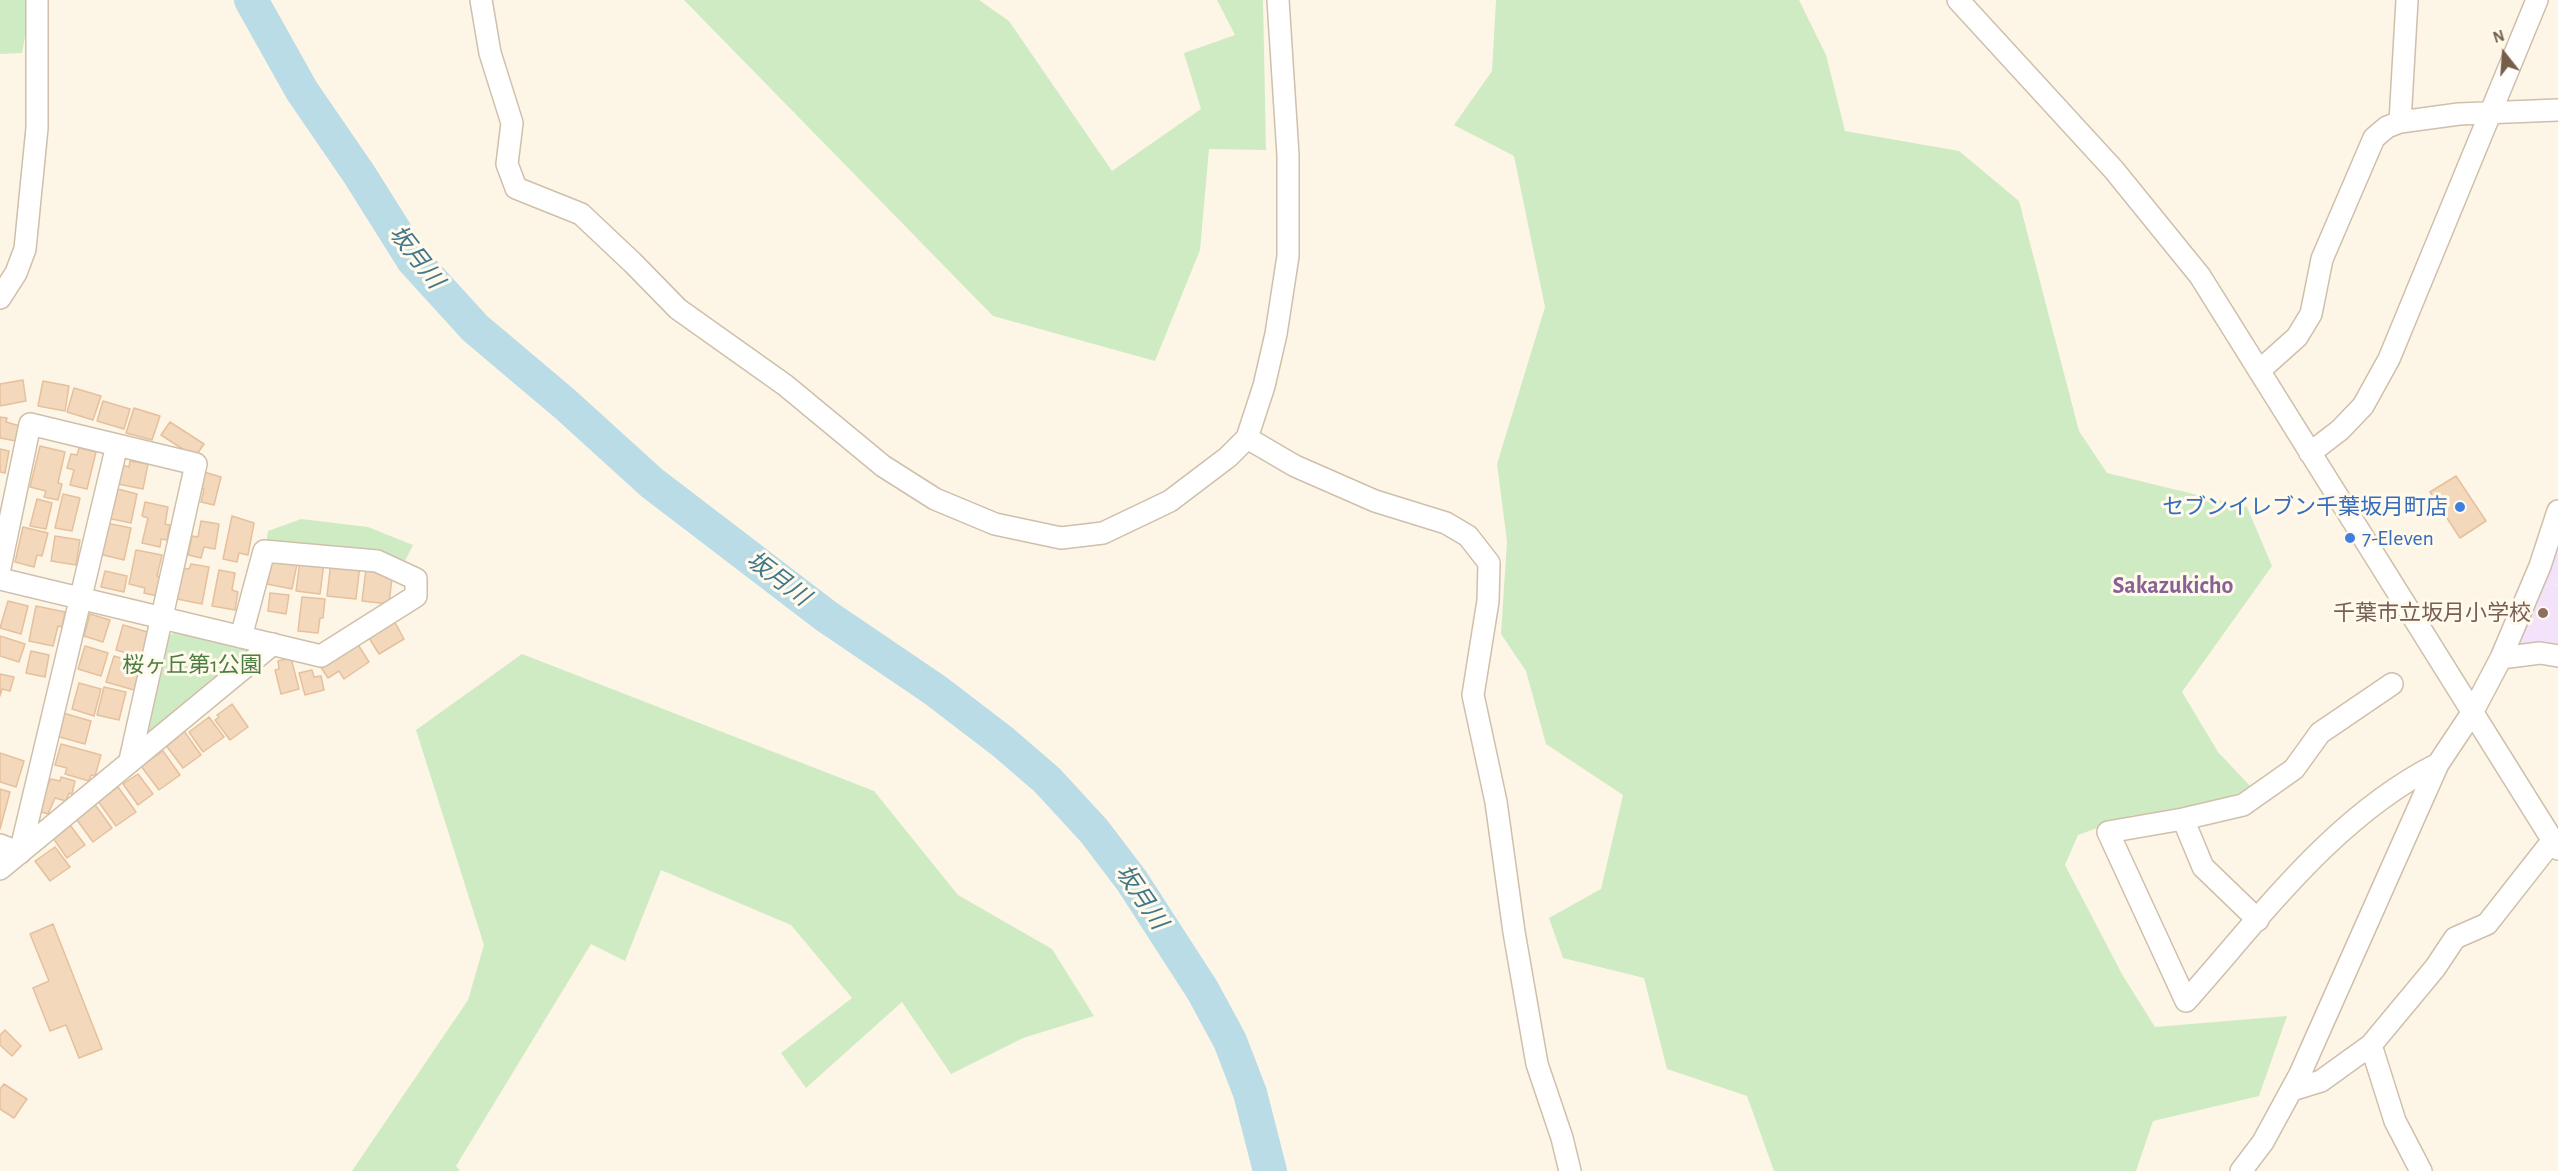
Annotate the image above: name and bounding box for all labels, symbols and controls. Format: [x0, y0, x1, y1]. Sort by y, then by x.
north arrow [2474, 24, 2534, 84]
text: N [2491, 28, 2506, 46]
water label: 坂月川 [382, 220, 450, 294]
place label: セブンイレブン千葉坂月町店 [2162, 494, 2448, 520]
marker: セブンイレブン千葉坂月町店 [2453, 500, 2467, 514]
place label: 7-Eleven [2362, 525, 2434, 551]
marker: 7-Eleven [2343, 531, 2357, 545]
water label: 坂月川 [741, 546, 815, 612]
district label: Sakazukicho [2113, 572, 2233, 600]
place label: 千葉市立坂月小学校 [2333, 600, 2531, 626]
marker: 千葉市立坂月小学校 [2536, 606, 2550, 620]
park label: 桜ヶ丘第1公園 [122, 652, 262, 678]
water label: 坂月川 [1109, 859, 1173, 935]

